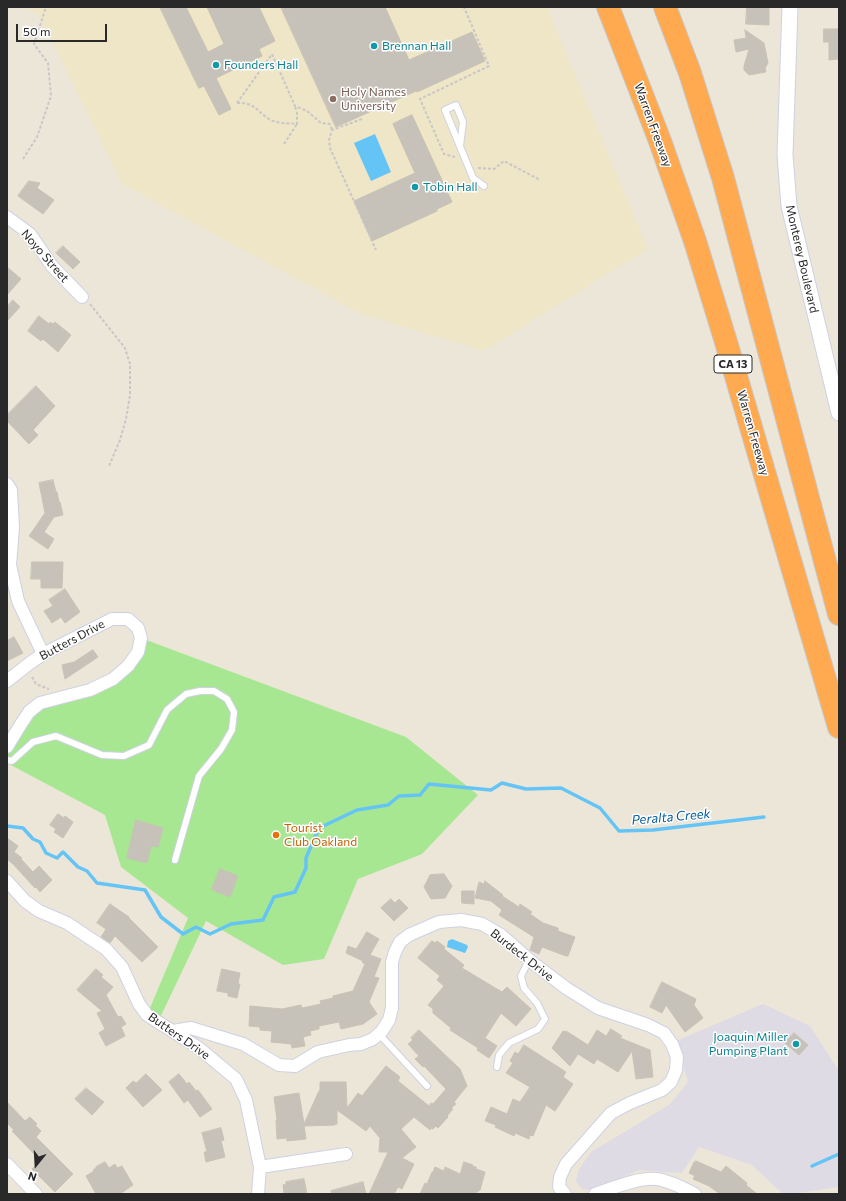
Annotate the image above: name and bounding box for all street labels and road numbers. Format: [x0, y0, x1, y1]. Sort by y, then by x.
street label: Warren Freeway [631, 81, 675, 169]
street label: Monterey Boulevard [783, 203, 821, 315]
street label: Noyo Street [18, 227, 72, 285]
road number: CA 13 [714, 355, 752, 373]
street label: Warren Freeway [734, 389, 772, 477]
street label: Butters Drive [37, 617, 107, 663]
street label: Burdeck Drive [488, 926, 556, 984]
street label: Butters Drive [145, 1009, 213, 1063]

